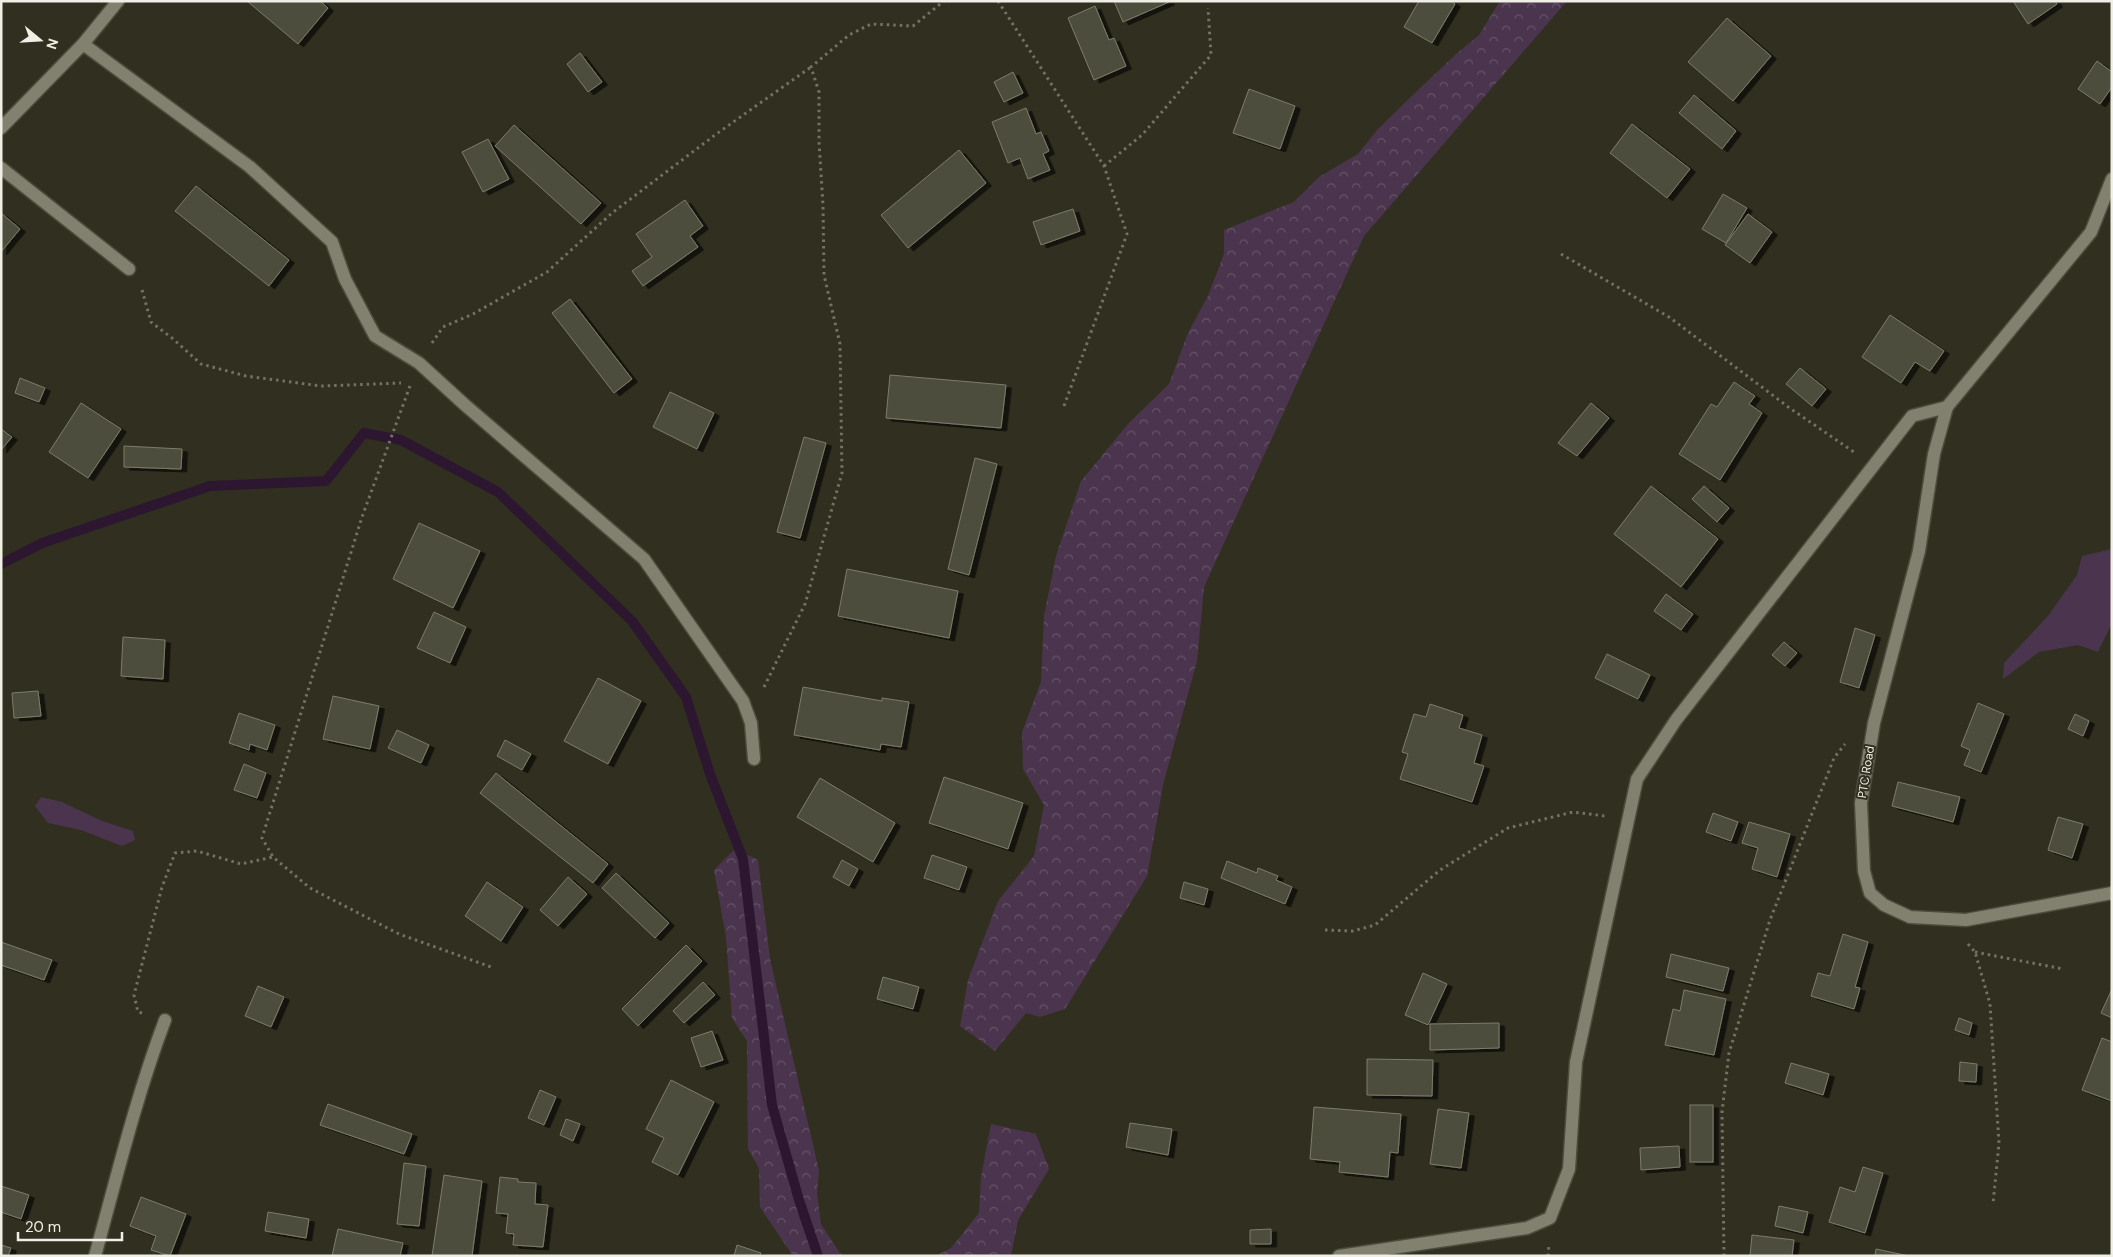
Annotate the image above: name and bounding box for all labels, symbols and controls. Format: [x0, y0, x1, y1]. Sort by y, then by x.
north arrow [15, 15, 65, 65]
text: N [42, 36, 63, 52]
street label: PTC Road [1854, 745, 1878, 799]
scale bar [18, 1210, 121, 1242]
text: 20 m [25, 1217, 61, 1237]

